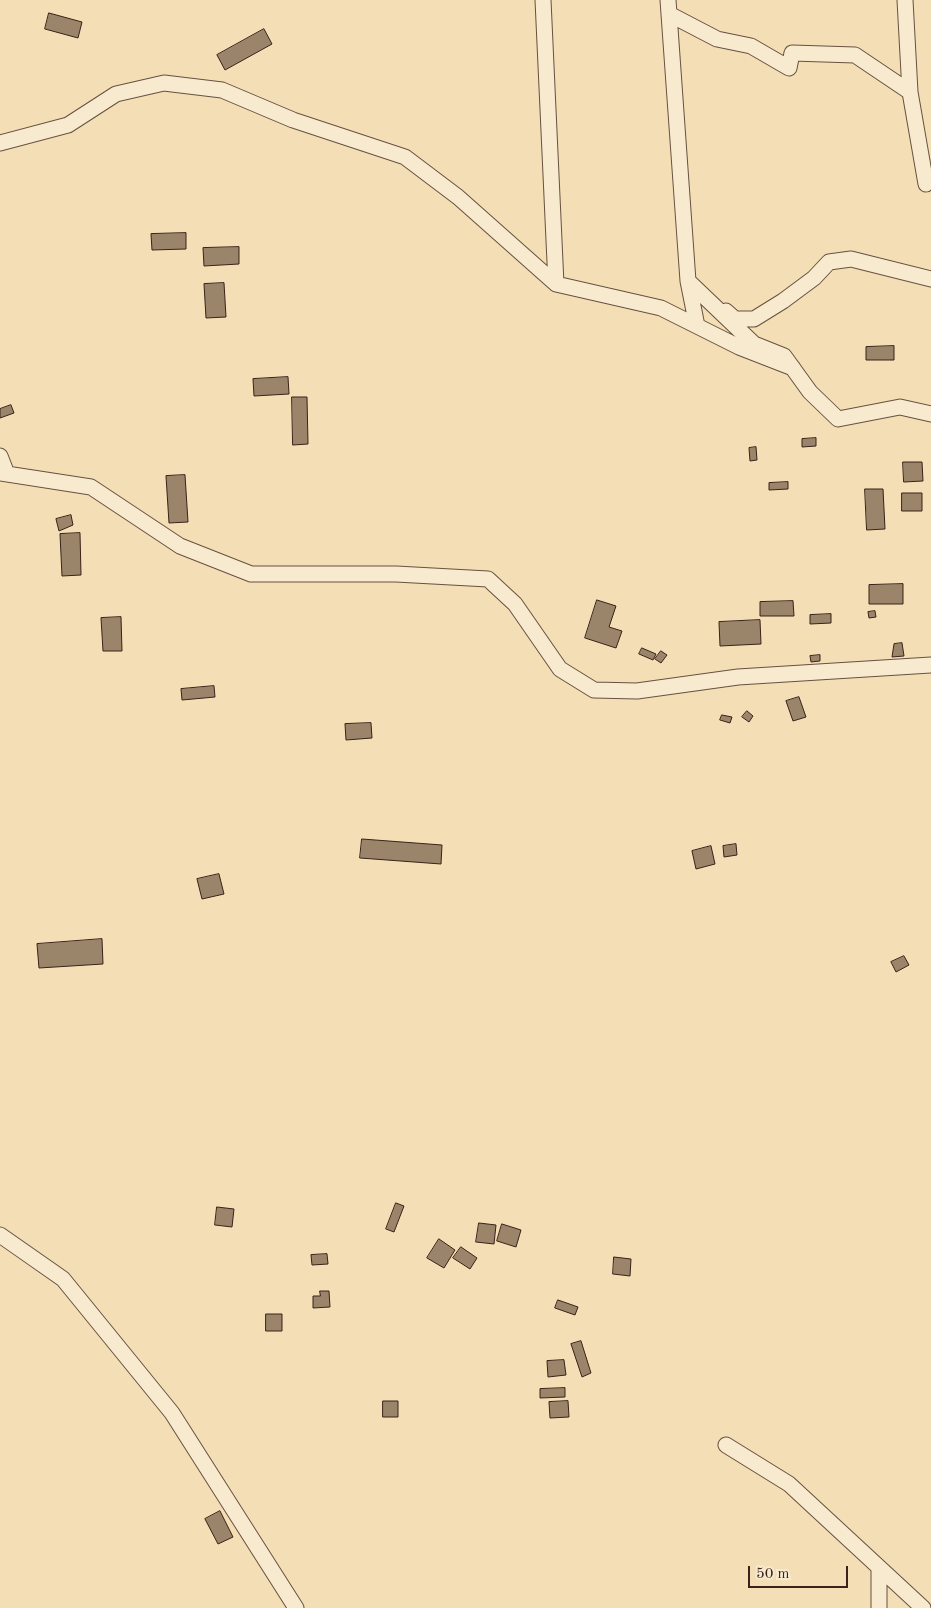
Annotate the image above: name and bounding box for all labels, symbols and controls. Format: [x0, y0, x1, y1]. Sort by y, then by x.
scale bar [751, 1556, 851, 1588]
text: 50 m [756, 1567, 790, 1582]

